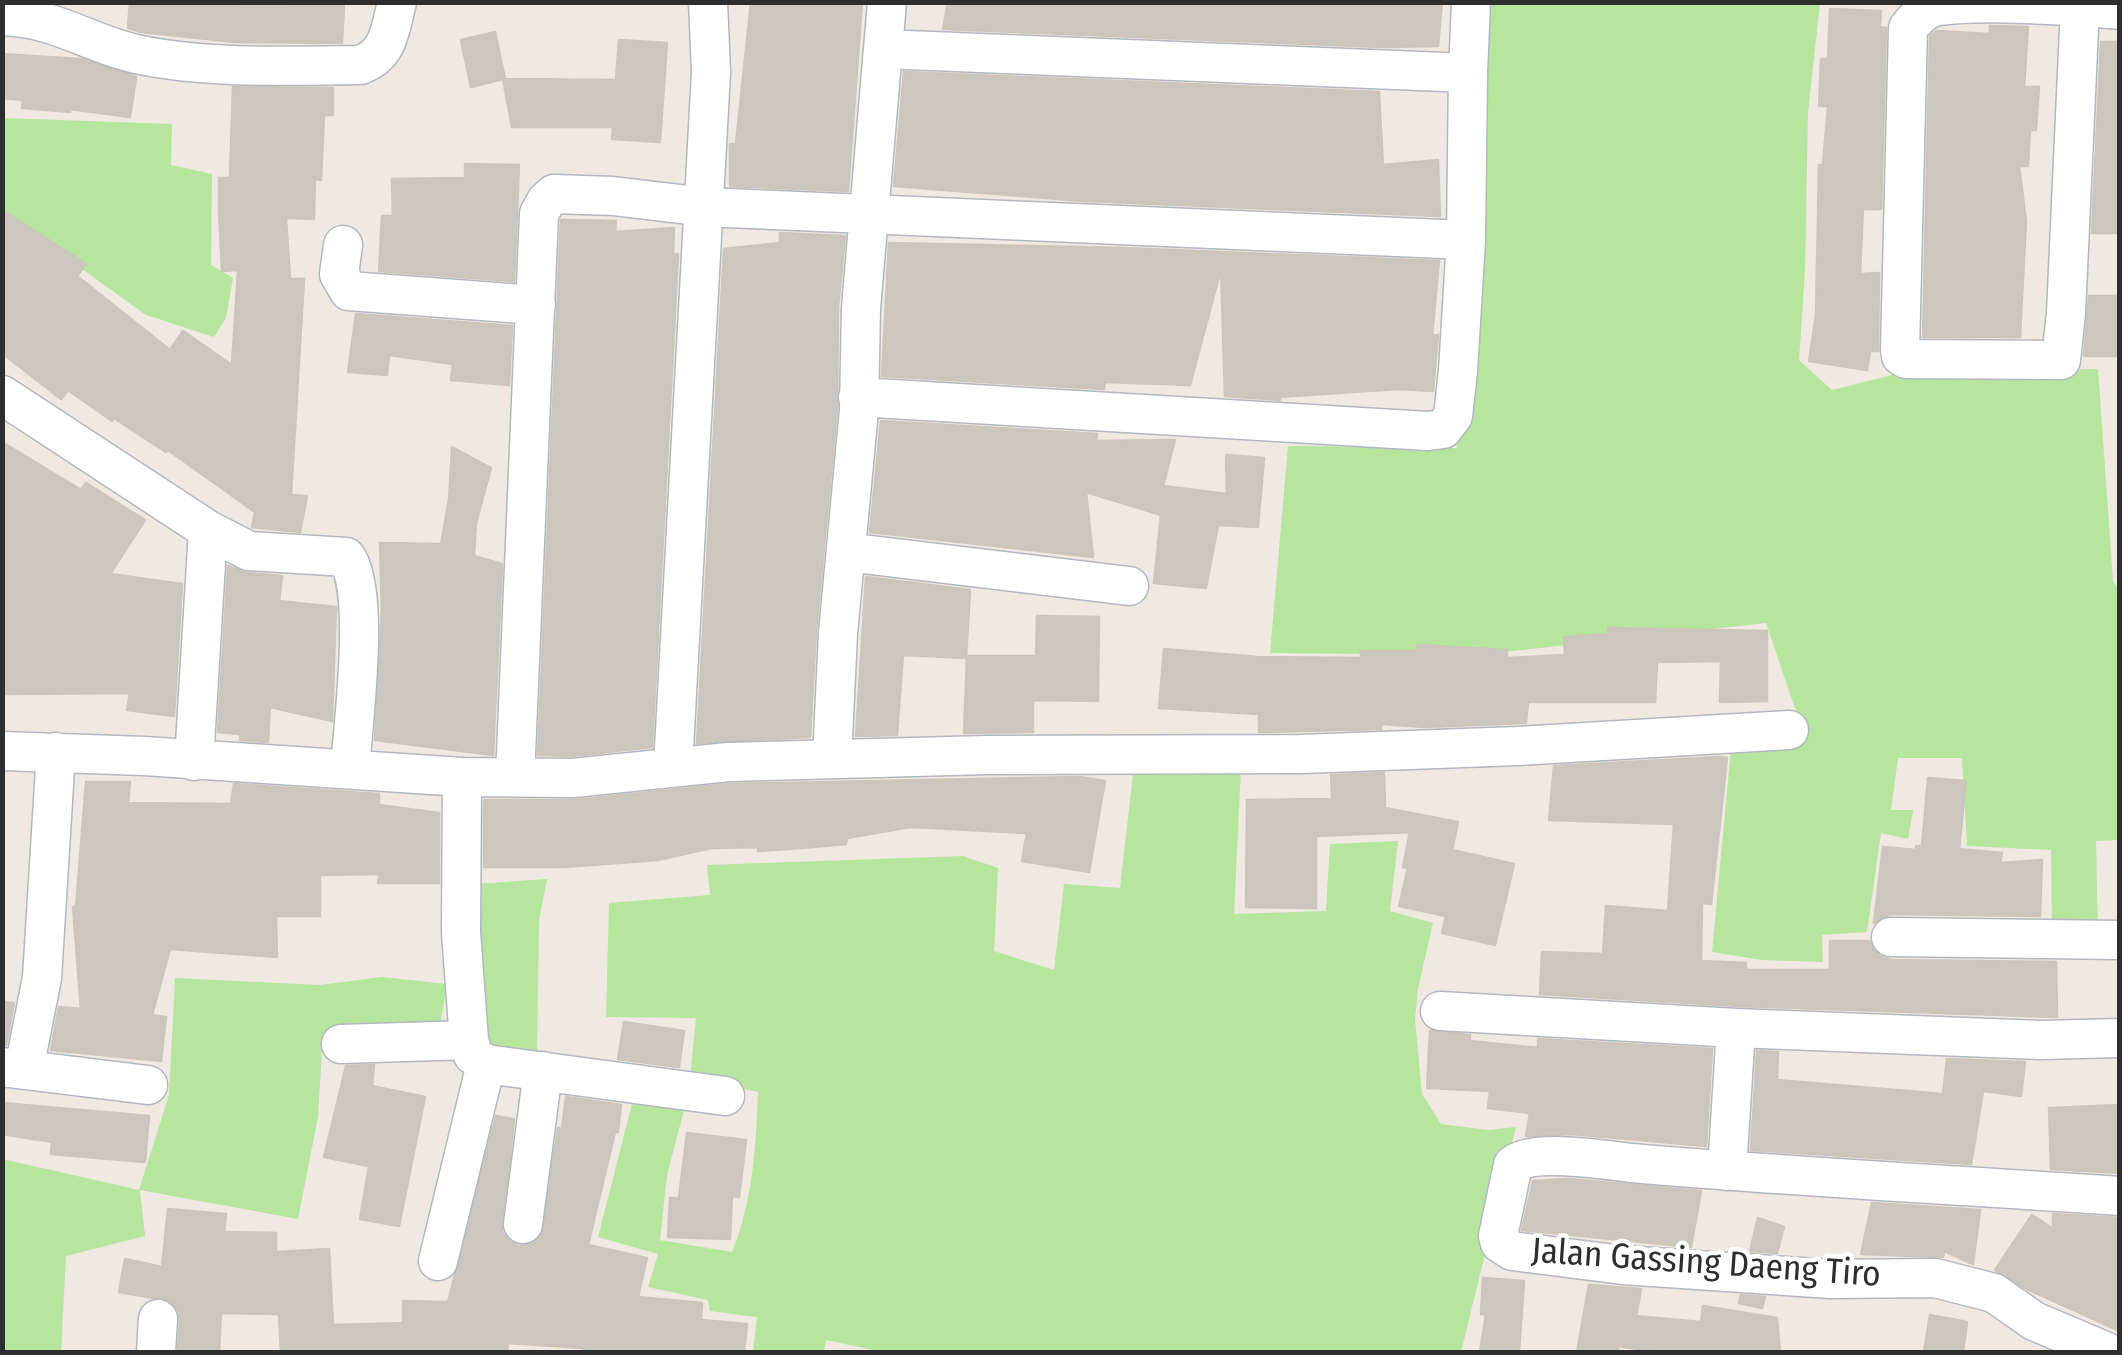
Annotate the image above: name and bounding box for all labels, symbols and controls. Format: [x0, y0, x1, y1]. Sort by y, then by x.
street label: Jalan Gassing Daeng Tiro [1530, 1231, 1882, 1297]

